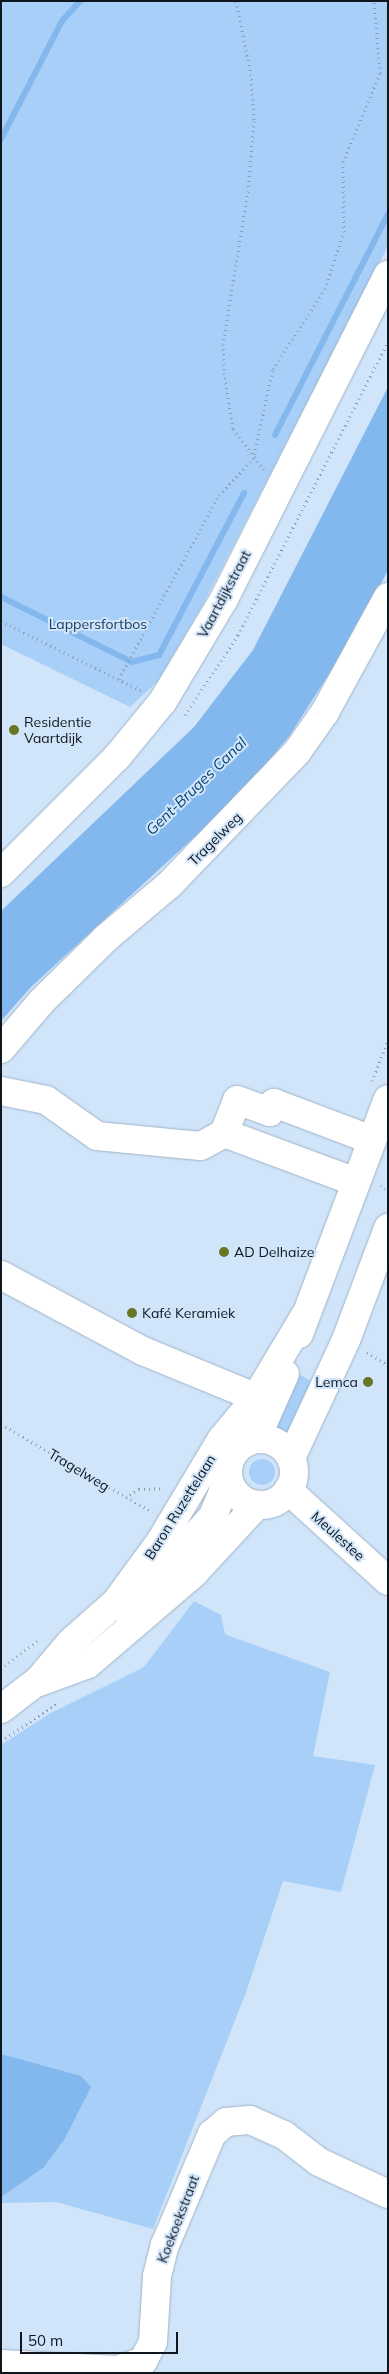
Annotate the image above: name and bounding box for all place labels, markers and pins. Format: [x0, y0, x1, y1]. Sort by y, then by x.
place label: Residentie Vaartdijk [24, 714, 91, 746]
marker: Residentie Vaartdijk [8, 724, 20, 736]
place label: AD Delhaize [234, 1244, 314, 1260]
marker: AD Delhaize [218, 1246, 230, 1258]
place label: Kafé Keramiek [142, 1305, 235, 1321]
marker: Kafé Keramiek [126, 1307, 138, 1319]
place label: Lemca [315, 1374, 358, 1390]
marker: Lemca [362, 1376, 374, 1388]

